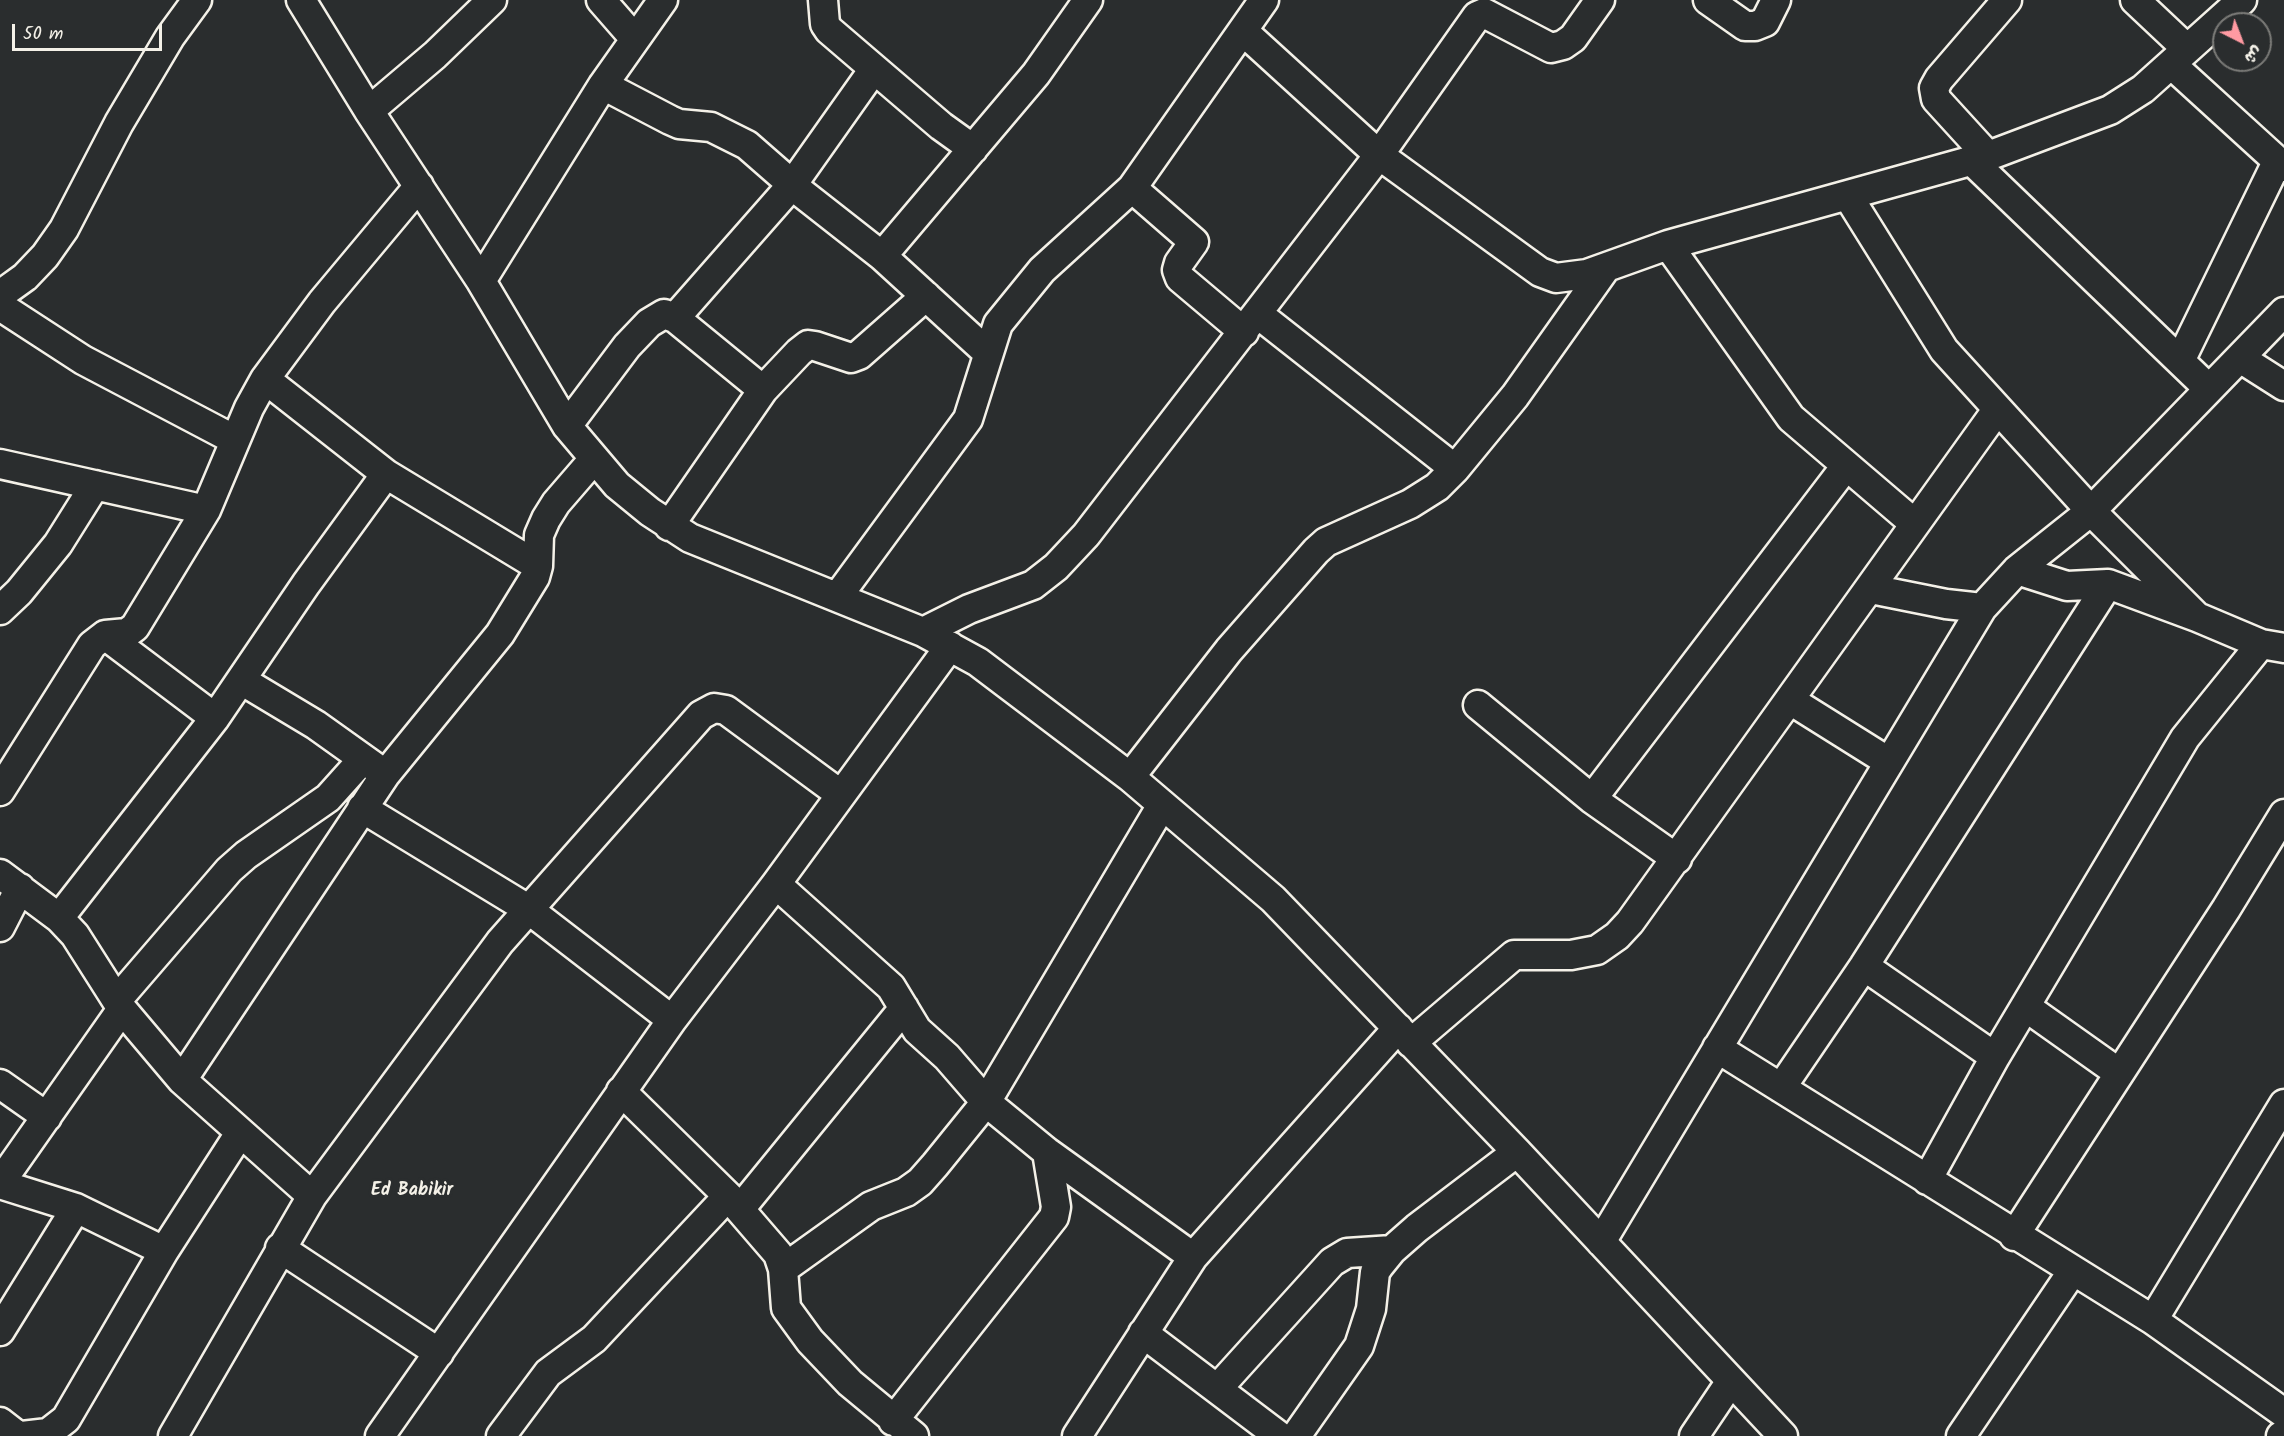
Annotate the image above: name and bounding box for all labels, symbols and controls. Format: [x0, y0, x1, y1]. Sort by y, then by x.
scale bar [15, 12, 165, 50]
north arrow [2212, 12, 2272, 72]
text: 50 m [23, 20, 63, 49]
text: ش [2238, 39, 2268, 69]
district label: Ed Babikir [371, 1181, 453, 1203]

